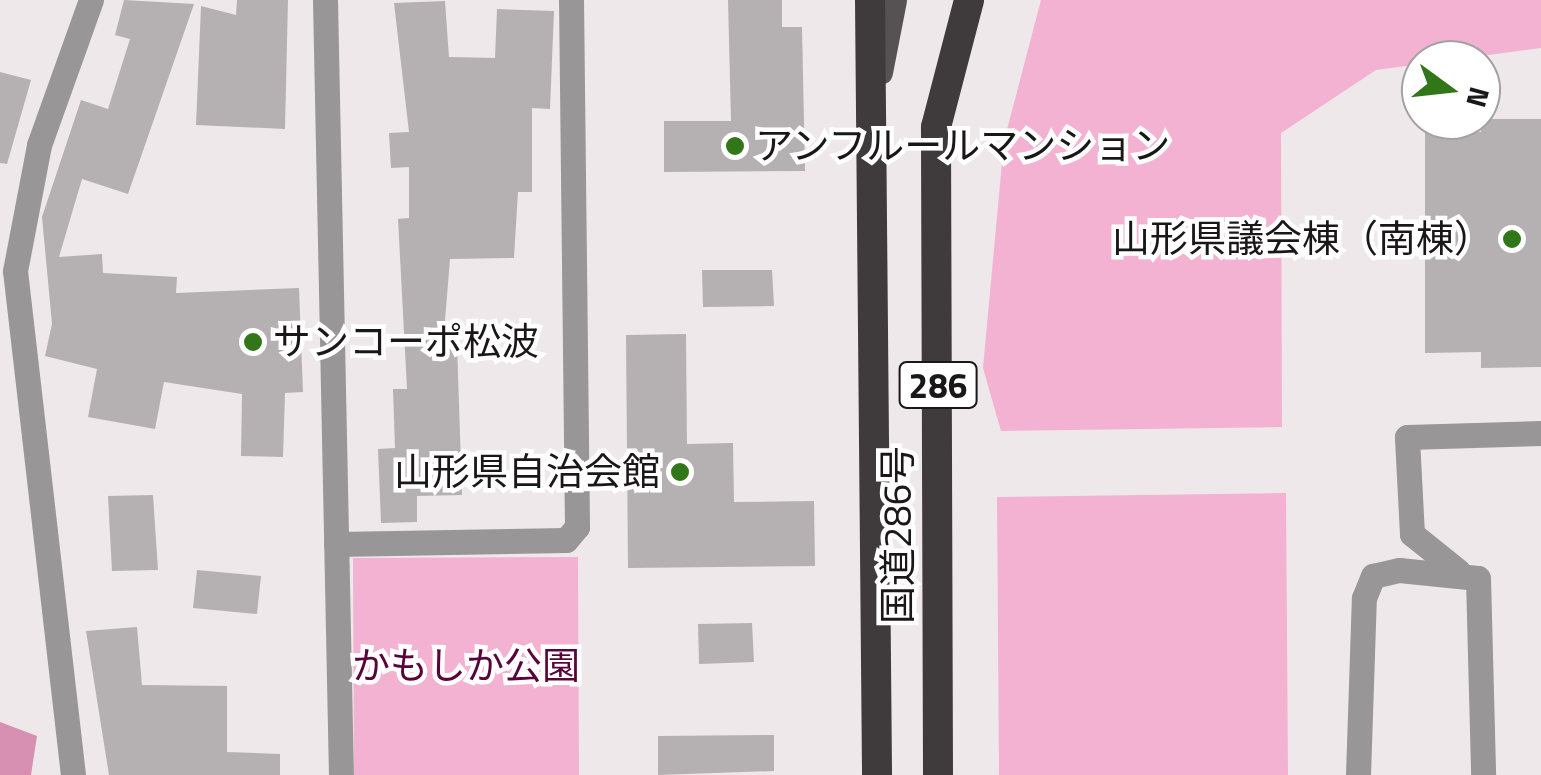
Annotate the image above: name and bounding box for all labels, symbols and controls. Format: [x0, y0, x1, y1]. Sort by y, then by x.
north arrow [1401, 40, 1501, 140]
text: N [1455, 82, 1502, 112]
place label: アンフルールマンション [755, 123, 1173, 169]
marker: アンフルールマンション [724, 135, 746, 157]
place label: 山形県議会棟（南棟） [1112, 216, 1492, 262]
marker: 山形県議会棟（南棟） [1501, 228, 1523, 250]
place label: サンコーポ松波 [273, 319, 539, 365]
marker: サンコーポ松波 [242, 331, 264, 353]
road number: 286 [898, 355, 978, 415]
street label: 国道286号 [875, 446, 921, 624]
place label: 山形県自治会館 [394, 449, 660, 495]
marker: 山形県自治会館 [669, 461, 691, 483]
park label: かもしか公園 [352, 643, 580, 689]

